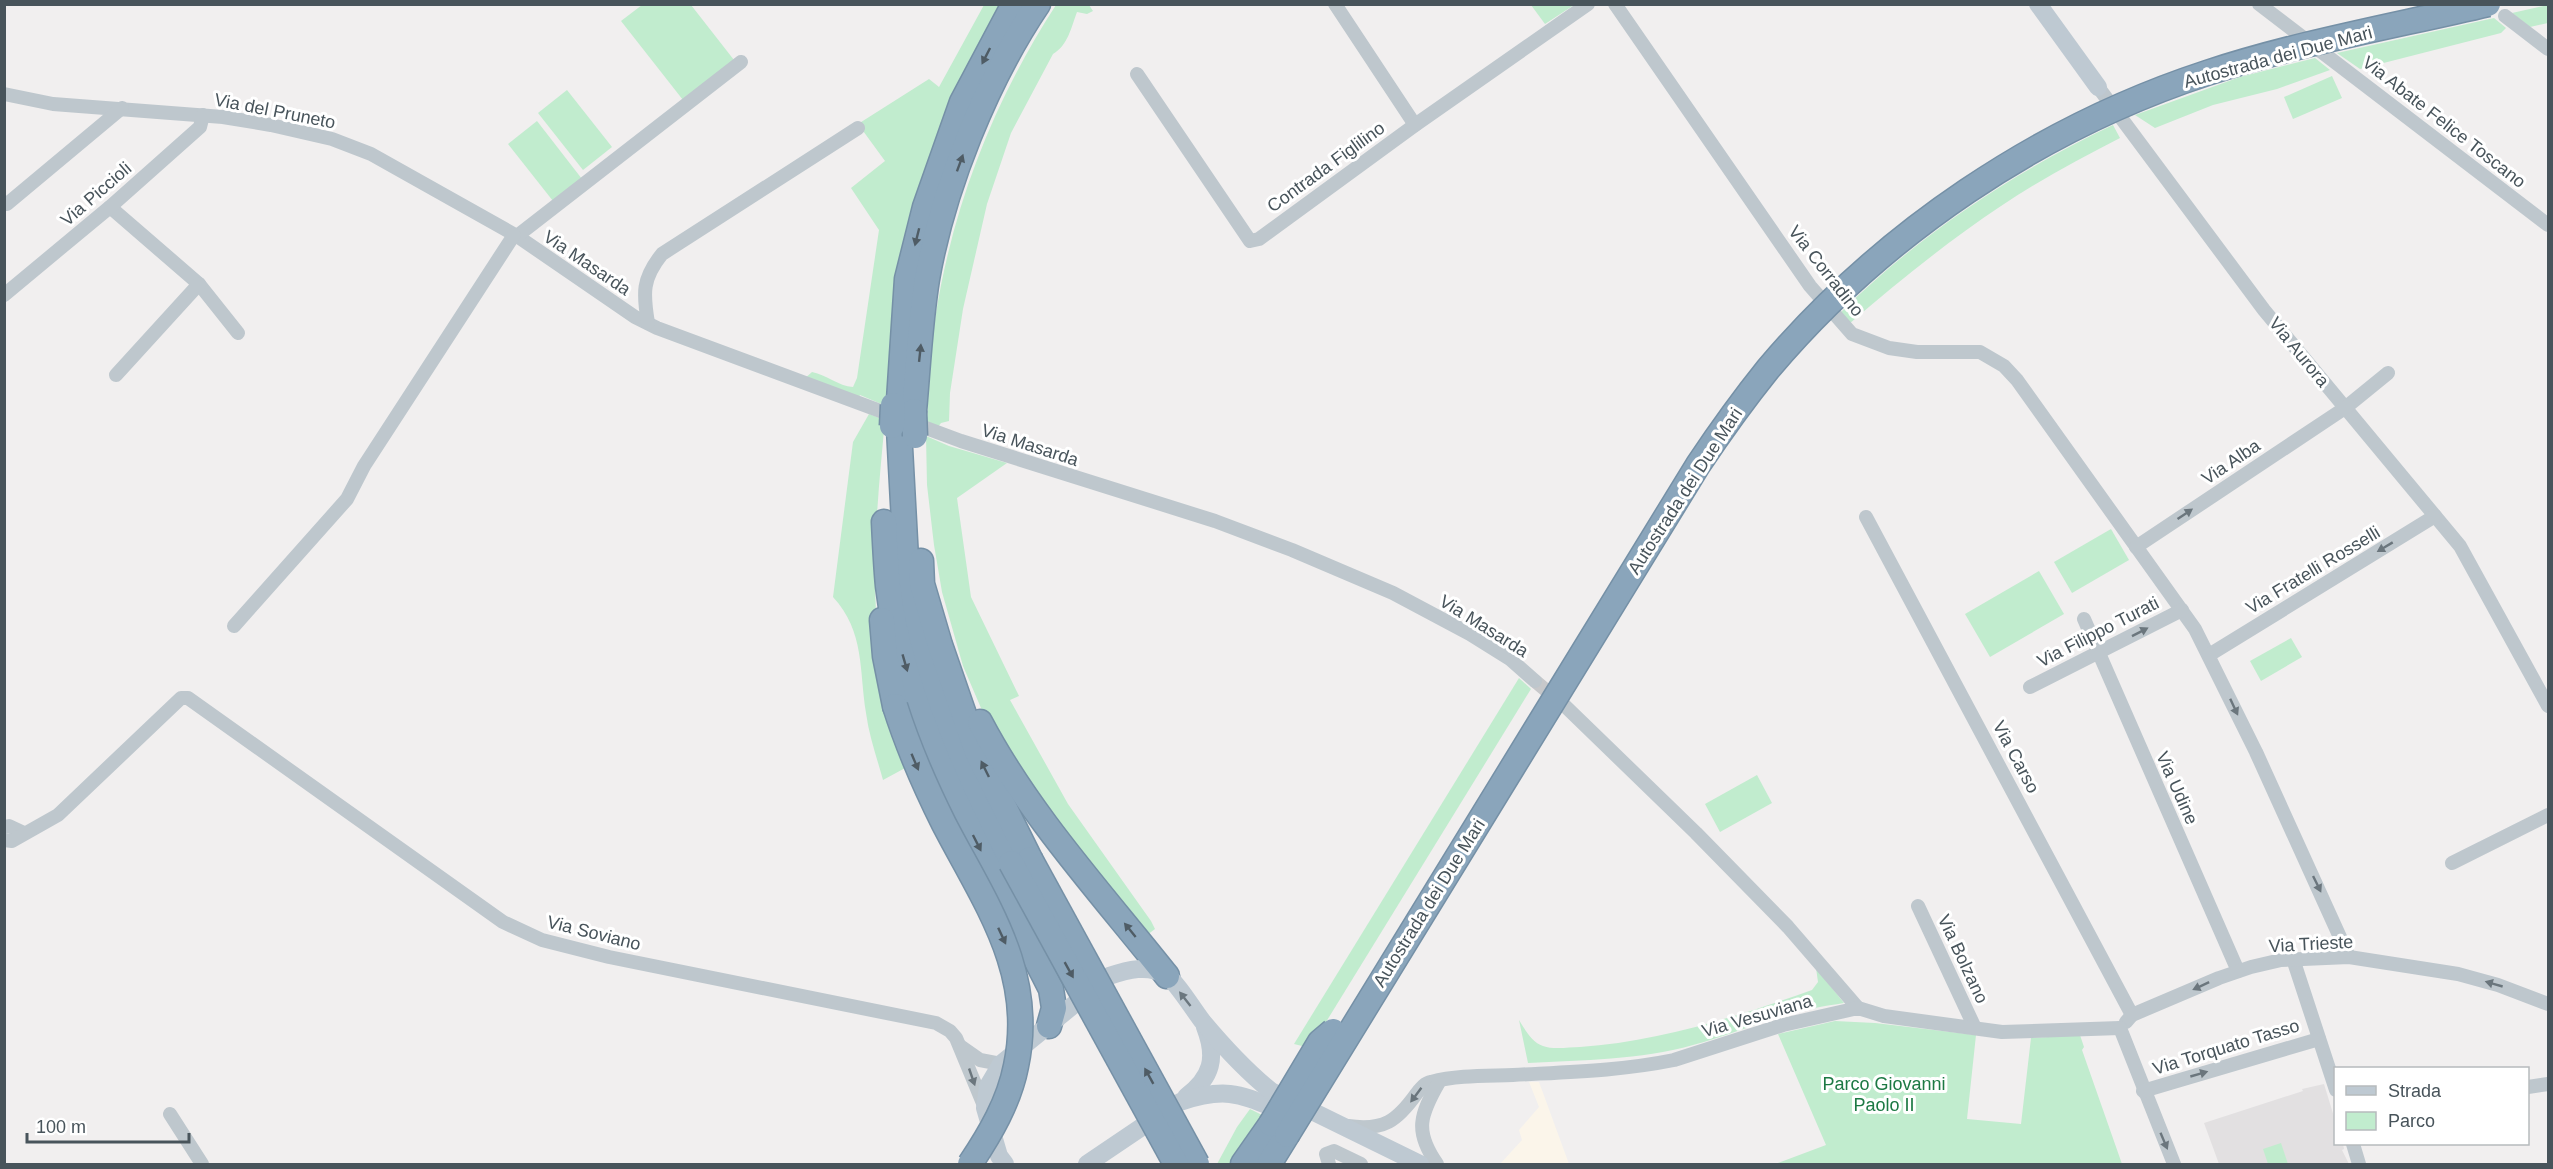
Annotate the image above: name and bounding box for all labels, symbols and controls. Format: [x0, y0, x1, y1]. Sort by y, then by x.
street label: Autostrada dei Due Mari [2182, 22, 2374, 92]
one-way arrow [981, 47, 991, 64]
street label: Via Abate Felice Toscano [2358, 52, 2530, 192]
street label: Via del Pruneto [213, 89, 337, 133]
street label: Contrada Figlilino [1263, 118, 1389, 216]
one-way arrow [956, 154, 966, 172]
street label: Via Piccioli [57, 158, 135, 230]
street label: Via Corradino [1784, 222, 1868, 320]
street label: Via Masarda [540, 227, 635, 300]
one-way arrow [912, 228, 922, 247]
street label: Via Aurora [2265, 313, 2334, 392]
one-way arrow [915, 343, 925, 362]
street label: Autostrada dei Due Mari [1624, 404, 1746, 578]
street label: Via Masarda [979, 420, 1082, 470]
street label: Via Alba [2198, 435, 2265, 489]
one-way arrow [2177, 509, 2193, 520]
street label: Via Fratelli Rosselli [2242, 522, 2384, 618]
one-way arrow [2377, 541, 2393, 552]
street label: Via Masarda [1436, 591, 1533, 662]
street label: Via Filippo Turati [2034, 593, 2162, 671]
one-way arrow [2131, 627, 2148, 636]
one-way arrow [901, 654, 910, 672]
one-way arrow [2230, 699, 2239, 716]
street label: Via Carso [1989, 718, 2043, 796]
street label: Via Udine [2152, 748, 2202, 828]
one-way arrow [910, 753, 920, 771]
one-way arrow [981, 760, 990, 777]
street label: Autostrada dei Due Mari [1369, 815, 1489, 991]
one-way arrow [973, 835, 982, 852]
one-way arrow [2311, 875, 2321, 893]
street label: Via Bolzano [1934, 911, 1992, 1007]
street label: Via Soviano [545, 912, 643, 954]
one-way arrow [1124, 922, 1137, 938]
one-way arrow [998, 927, 1007, 944]
street label: Via Trieste [2268, 932, 2354, 956]
one-way arrow [1064, 961, 1074, 978]
one-way arrow [2485, 979, 2503, 988]
one-way arrow [2192, 982, 2210, 991]
street label: Via Vesuviana [1700, 990, 1815, 1041]
one-way arrow [1179, 991, 1192, 1007]
street label: Via Torquato Tasso [2150, 1015, 2302, 1079]
legend [2334, 1067, 2529, 1145]
one-way arrow [967, 1068, 977, 1086]
one-way arrow [1144, 1068, 1154, 1085]
one-way arrow [2190, 1069, 2208, 1078]
park label: Parco Giovanni Paolo II [1822, 1074, 1946, 1115]
text: Strada [2388, 1081, 2442, 1101]
one-way arrow [1410, 1087, 1422, 1103]
scale bar [27, 1106, 189, 1144]
text: Parco [2388, 1111, 2435, 1131]
text: 100 m [36, 1117, 86, 1137]
one-way arrow [2159, 1133, 2169, 1151]

